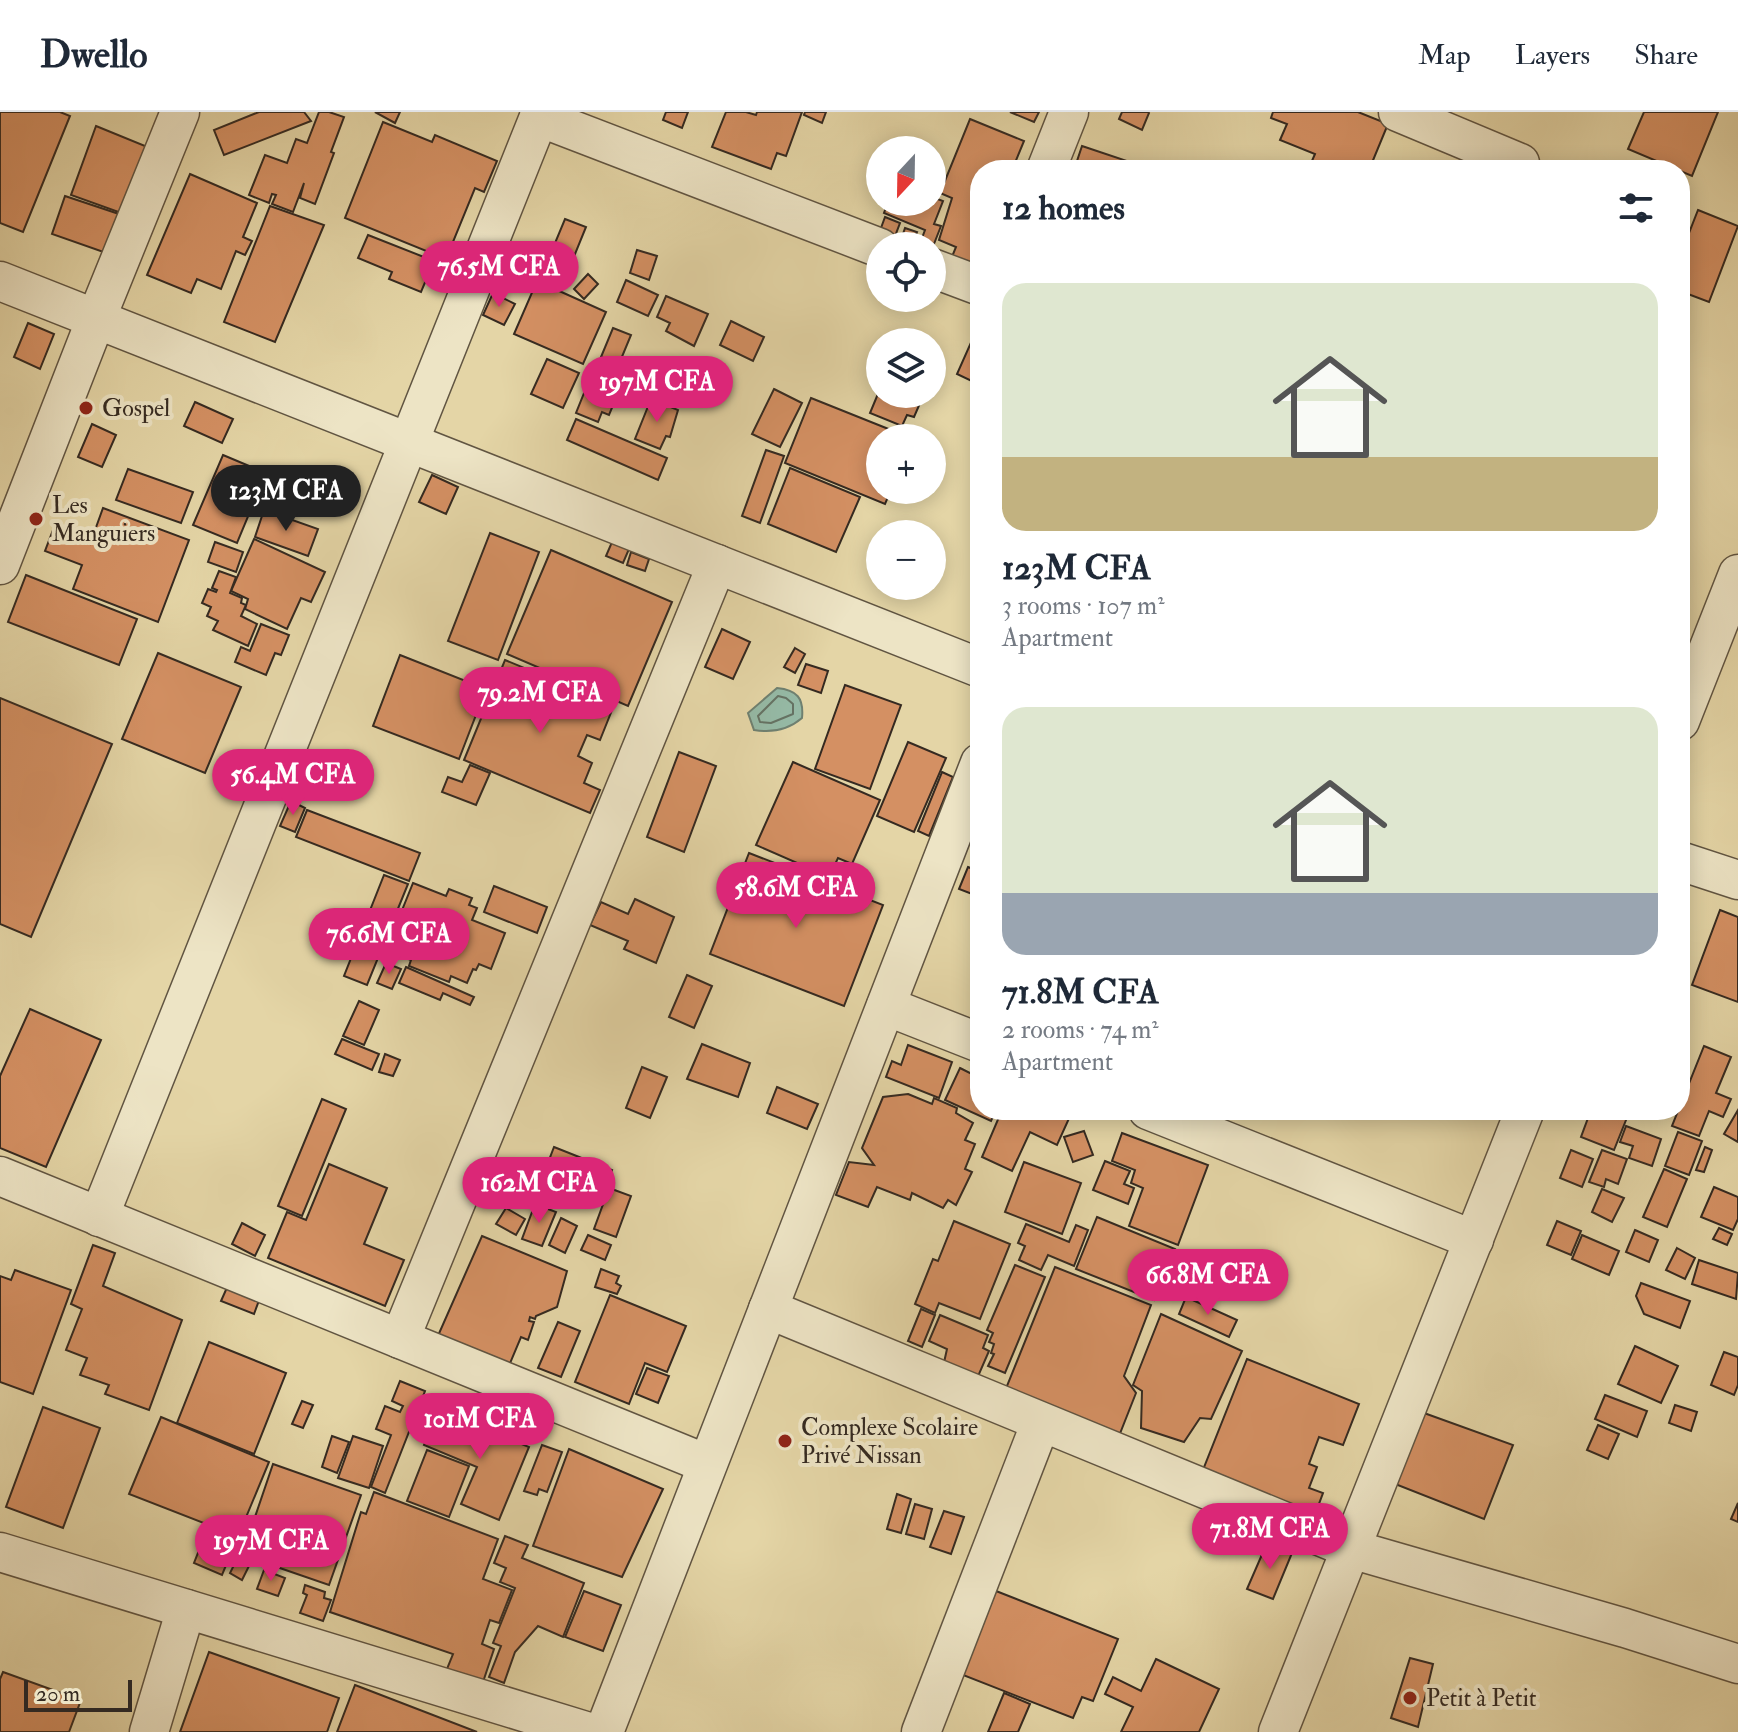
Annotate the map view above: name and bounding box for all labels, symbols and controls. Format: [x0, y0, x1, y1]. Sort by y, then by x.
text: Dwello [40, 31, 148, 79]
text: Map [1418, 38, 1471, 73]
text: Layers [1515, 38, 1590, 73]
text: Share [1634, 38, 1698, 73]
north arrow [866, 136, 946, 216]
map controls [866, 136, 946, 600]
icon: filters [1614, 186, 1658, 230]
text: 12 homes [1002, 187, 1125, 230]
button: locate [866, 232, 946, 312]
pin: 76.5M CFA [407, 241, 591, 309]
text: 76.5M CFA [438, 251, 560, 283]
button: layers [866, 328, 946, 408]
icon: home [1258, 335, 1402, 479]
pin: 197M CFA [574, 356, 740, 424]
text: 197M CFA [599, 366, 715, 398]
place label: Gospel [102, 393, 170, 424]
marker: Gospel [77, 399, 95, 417]
button: + [866, 424, 946, 504]
pin: 123M CFA [203, 465, 369, 533]
text: 123M CFA [229, 475, 343, 507]
place label: Les Manguiers [52, 490, 155, 549]
marker: Les Manguiers [27, 510, 45, 528]
button: − [866, 520, 946, 600]
text: 123M CFA [1002, 547, 1151, 590]
text: 3 rooms · 107 m² [1002, 590, 1165, 622]
text: Apartment [1002, 622, 1113, 654]
pin: 79.2M CFA [448, 667, 632, 735]
text: 79.2M CFA [477, 677, 603, 709]
pin: 56.4M CFA [201, 749, 385, 817]
text: 56.4M CFA [230, 759, 356, 791]
icon: home [1258, 759, 1402, 903]
pin: 58.6M CFA [704, 862, 888, 930]
text: 58.6M CFA [734, 872, 858, 904]
pin: 76.6M CFA [297, 908, 481, 976]
text: 76.6M CFA [327, 918, 451, 950]
text: 71.8M CFA [1002, 971, 1159, 1014]
text: 2 rooms · 74 m² [1002, 1014, 1159, 1046]
text: Apartment [1002, 1046, 1113, 1078]
pin: 162M CFA [456, 1157, 622, 1225]
text: 162M CFA [480, 1167, 598, 1199]
pin: 66.8M CFA [1116, 1249, 1300, 1317]
text: 66.8M CFA [1145, 1259, 1271, 1291]
pin: 101M CFA [397, 1393, 563, 1461]
text: 101M CFA [423, 1403, 537, 1435]
place label: Complexe Scolaire Privé Nissan [801, 1412, 978, 1471]
marker: Complexe Scolaire Privé Nissan [776, 1432, 794, 1450]
pin: 71.8M CFA [1178, 1503, 1362, 1571]
text: 71.8M CFA [1210, 1513, 1330, 1545]
pin: 197M CFA [188, 1515, 354, 1583]
text: 197M CFA [213, 1525, 329, 1557]
scale bar [24, 1676, 132, 1712]
text: 20 m [36, 1680, 80, 1708]
place label: Petit à Petit [1426, 1683, 1537, 1714]
marker: Petit à Petit [1401, 1689, 1419, 1707]

